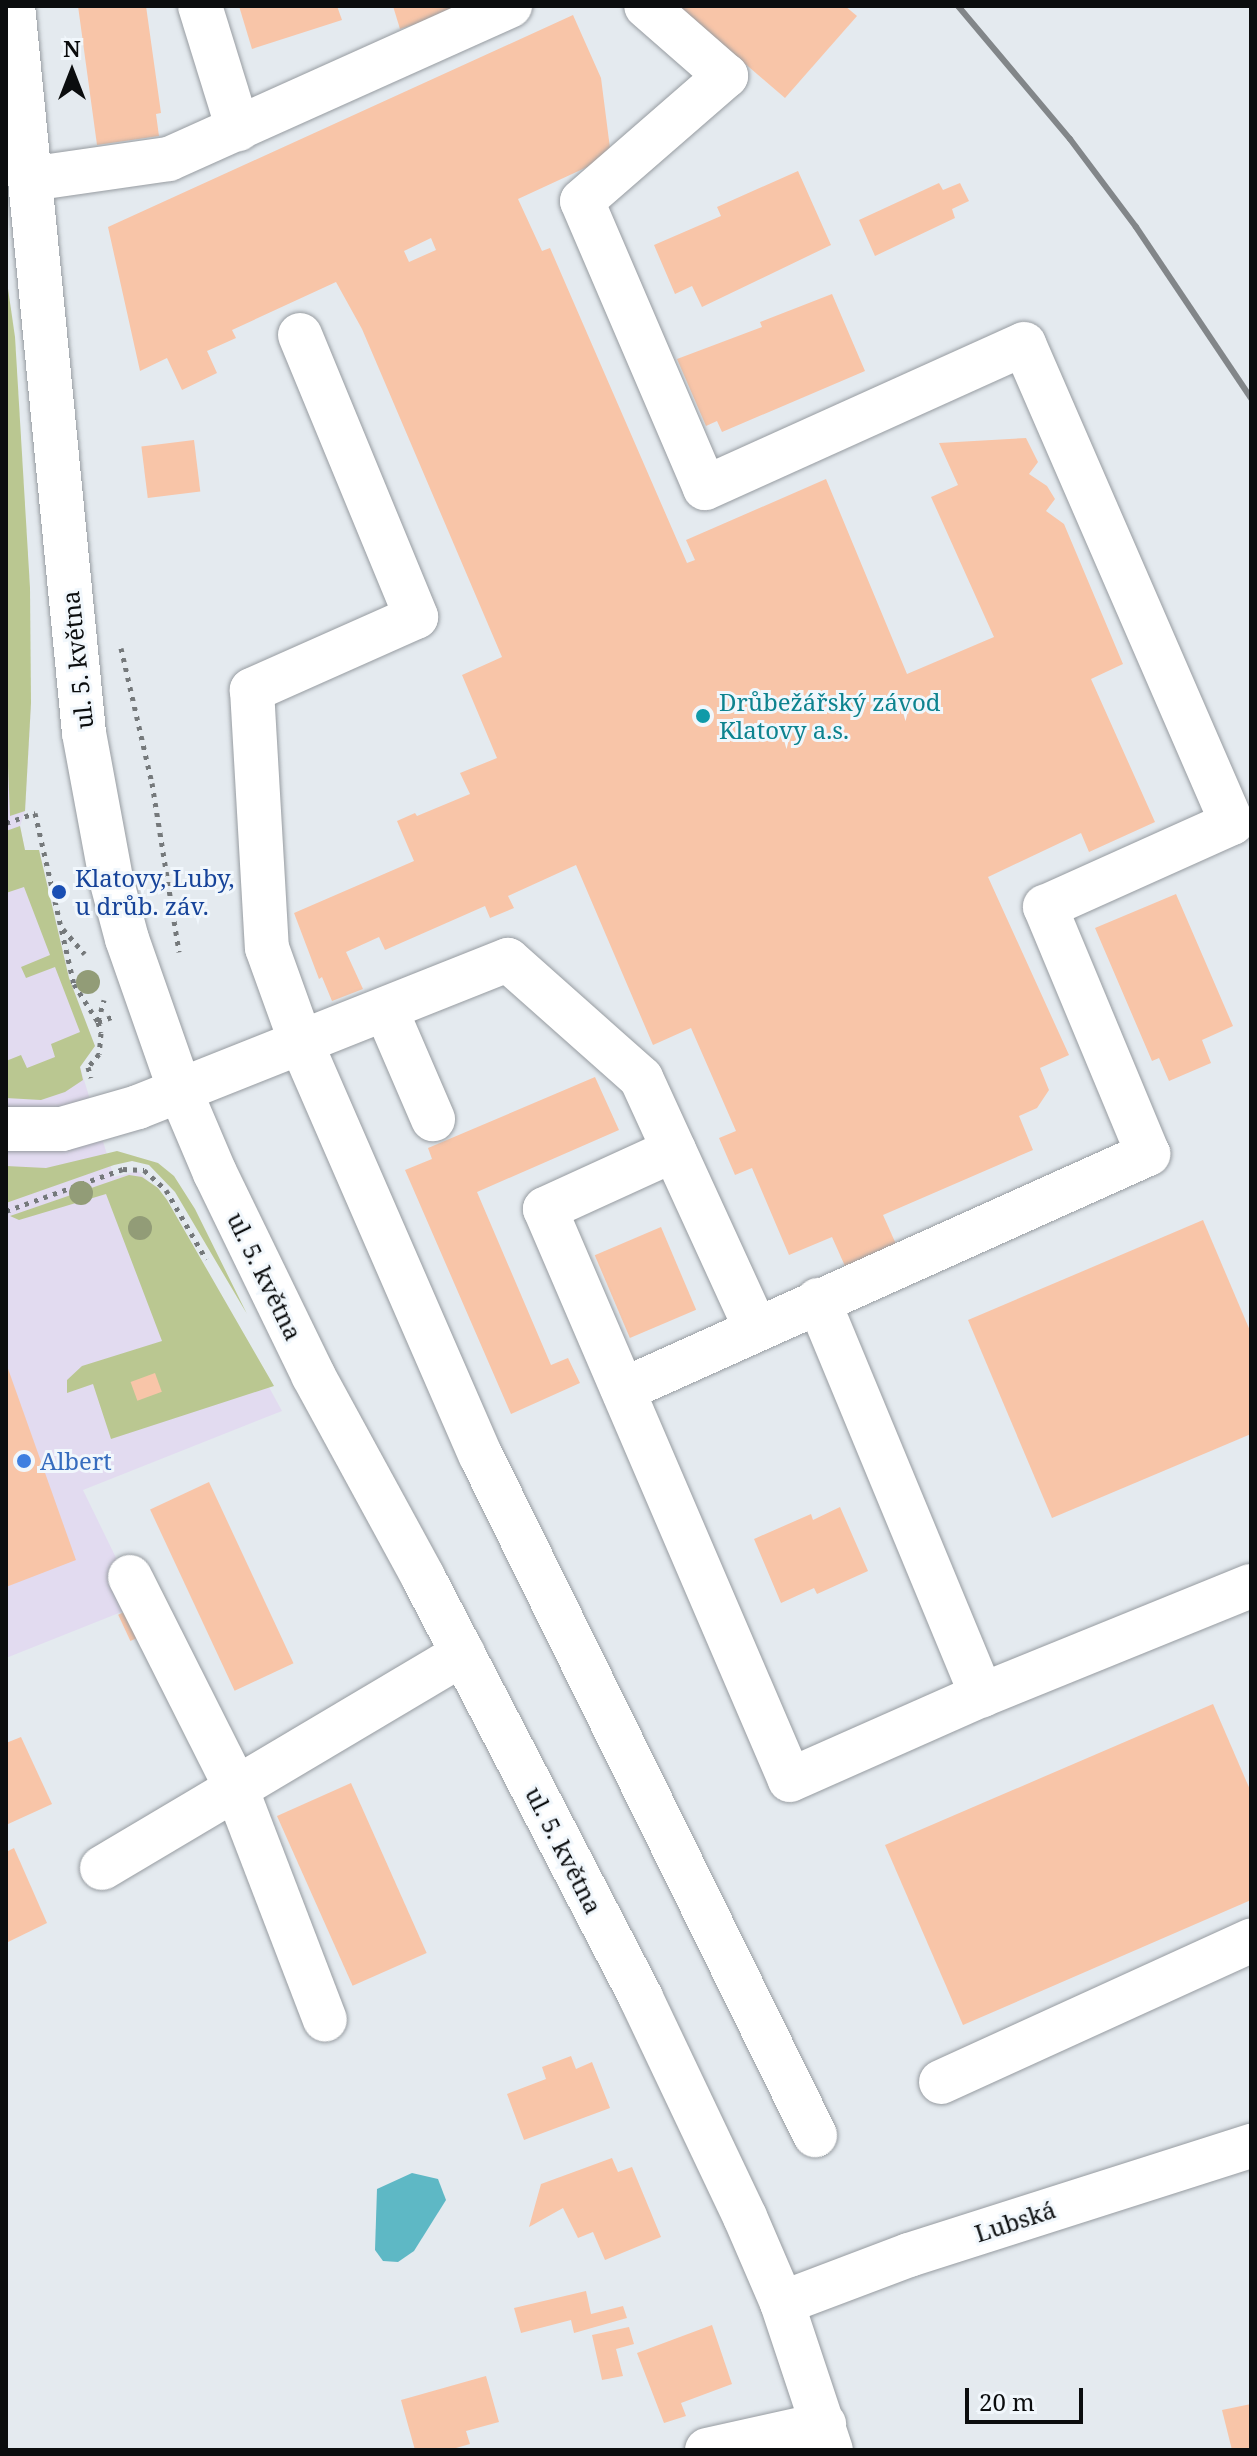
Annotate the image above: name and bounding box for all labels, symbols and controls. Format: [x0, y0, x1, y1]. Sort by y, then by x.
north arrow [32, 32, 112, 112]
text: N [63, 33, 81, 63]
street label: ul. 5. května [55, 589, 99, 731]
place label: Drůbežářský závod Klatovy a.s. [719, 688, 941, 744]
marker: Drůbežářský závod Klatovy a.s. [694, 707, 712, 725]
place label: Klatovy, Luby, u drůb. záv. [75, 864, 234, 920]
marker: Klatovy, Luby, u drůb. záv. [50, 883, 68, 901]
street label: ul. 5. května [222, 1207, 308, 1345]
place label: Albert [40, 1447, 112, 1475]
marker: Albert [15, 1452, 33, 1470]
street label: ul. 5. května [520, 1782, 608, 1918]
street label: Lubská [971, 2194, 1059, 2248]
scale bar [969, 2372, 1087, 2422]
text: 20 m [979, 2385, 1035, 2418]

